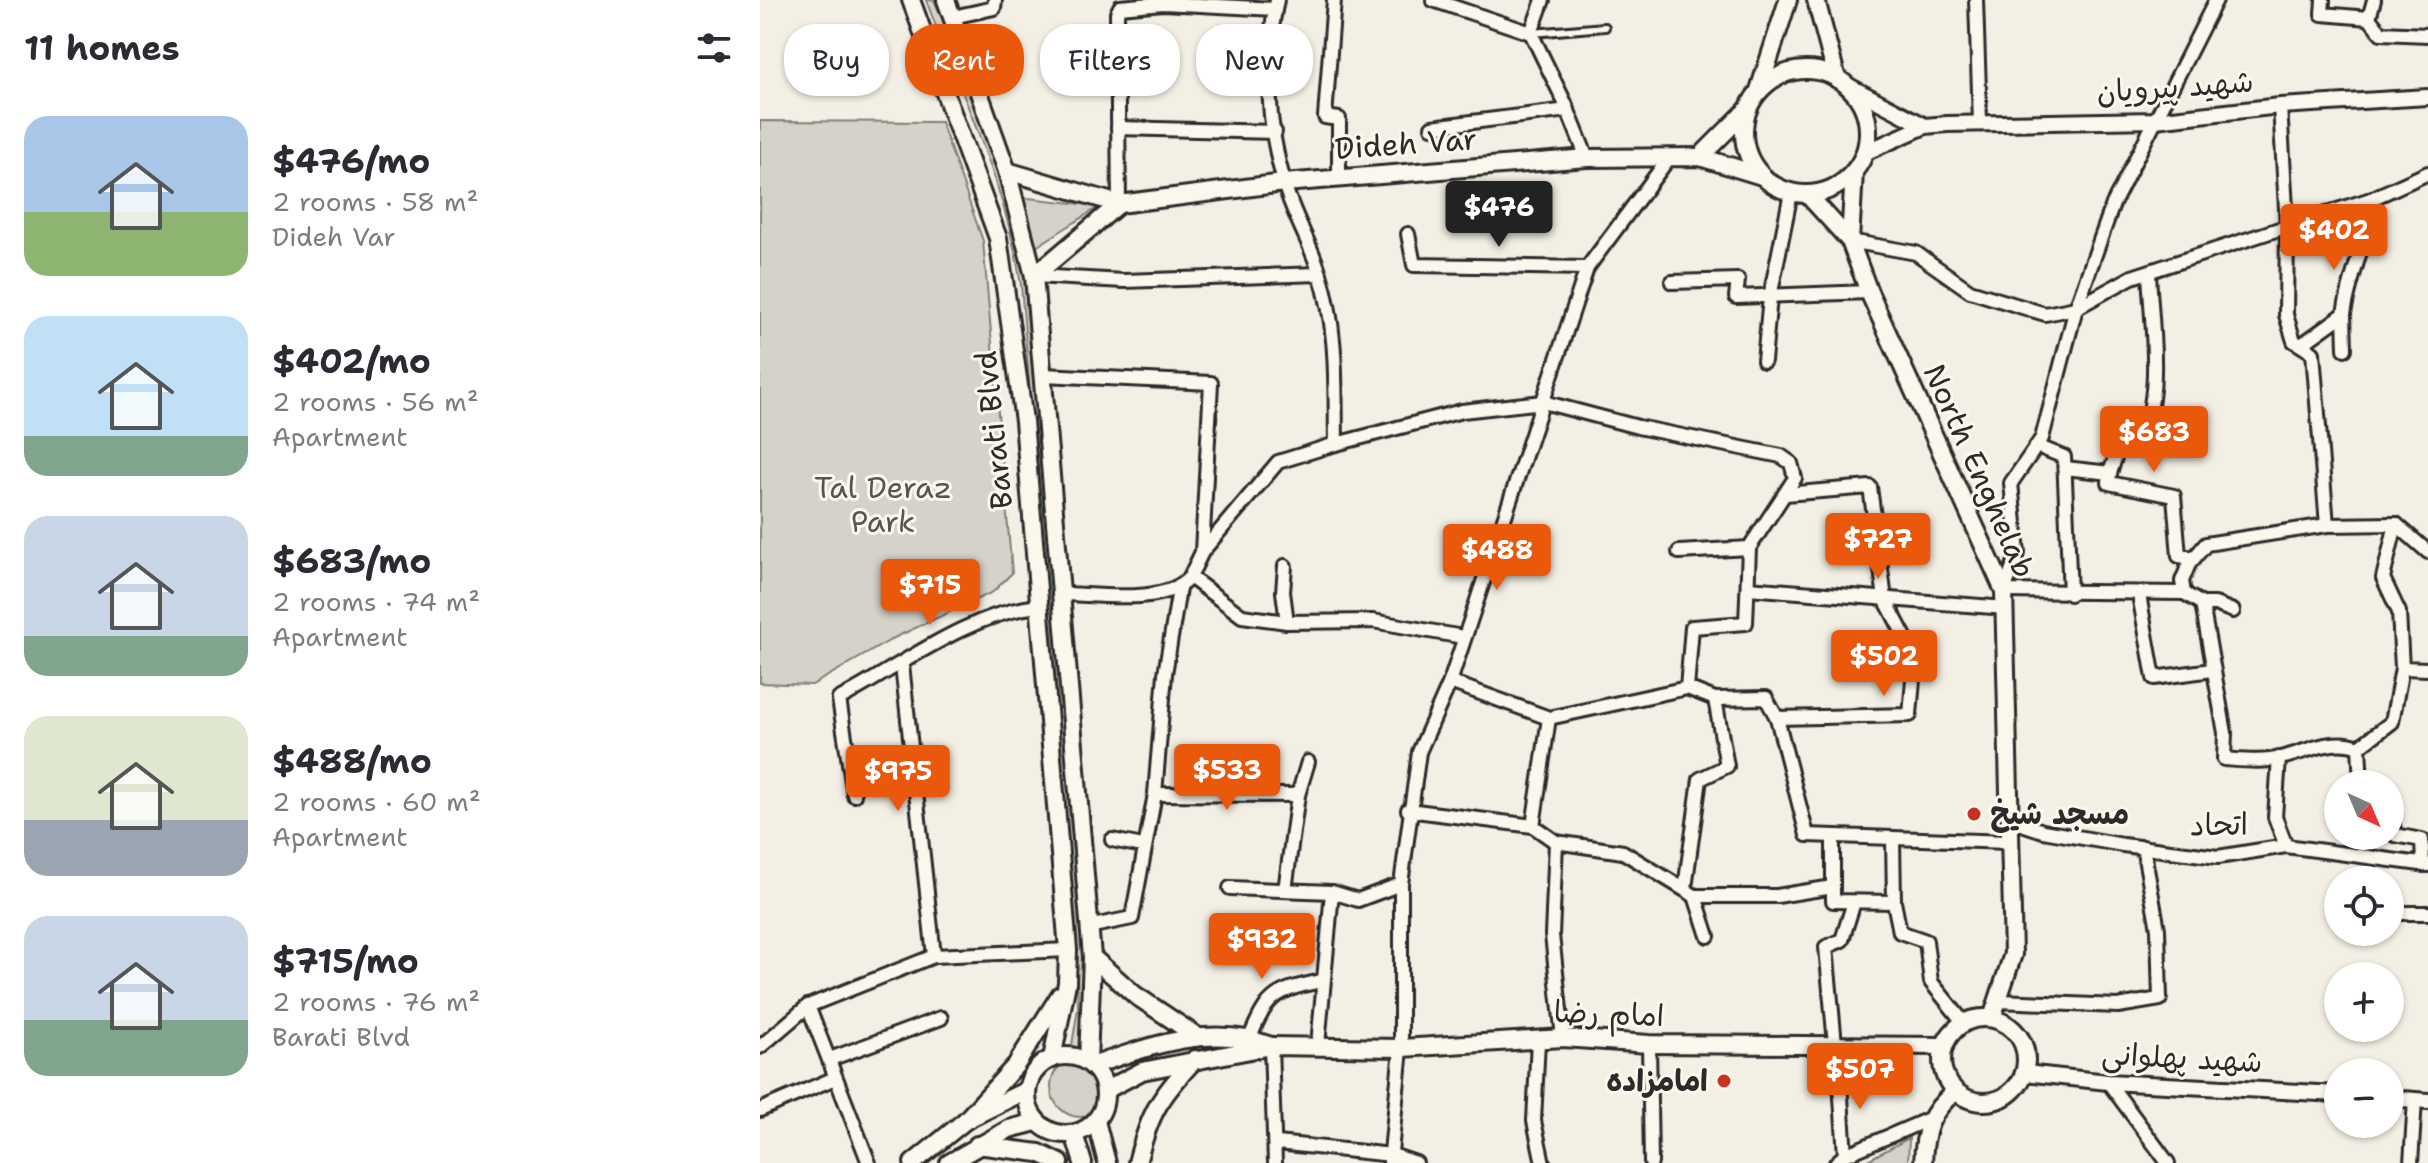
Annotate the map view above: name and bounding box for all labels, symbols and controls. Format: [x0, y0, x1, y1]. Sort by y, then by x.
chip: Buy [784, 24, 889, 96]
chip: Rent [905, 24, 1024, 96]
chip: Filters [1040, 24, 1180, 96]
chip: New [1196, 24, 1313, 96]
text: 11 homes [24, 25, 180, 71]
icon: filters [692, 26, 736, 70]
street label: شهید پیرویان [2095, 61, 2255, 112]
street label: Dideh Var [1333, 118, 1478, 169]
text: $476/mo [272, 138, 430, 184]
icon: home [88, 148, 184, 244]
pin: $476 [1452, 181, 1546, 249]
text: 2 rooms · 58 m² [272, 184, 478, 219]
text: $476 [1464, 189, 1534, 224]
pin: $402 [2287, 204, 2381, 272]
text: $402 [2298, 212, 2370, 247]
text: Dideh Var [272, 219, 396, 254]
text: $402/mo [272, 338, 431, 384]
icon: home [88, 348, 184, 444]
street label: Barati Blvd [965, 349, 1022, 511]
street label: North Enghelab [1914, 357, 2045, 584]
text: 2 rooms · 56 m² [272, 384, 479, 419]
pin: $683 [2107, 406, 2201, 474]
text: $683 [2118, 414, 2190, 449]
text: Apartment [272, 419, 408, 454]
park label: Tal Deraz Park [814, 467, 952, 542]
pin: $727 [1831, 513, 1925, 581]
text: $727 [1843, 521, 1913, 556]
pin: $488 [1450, 524, 1544, 592]
text: $488 [1461, 532, 1533, 567]
text: $683/mo [272, 538, 431, 584]
icon: home [88, 548, 184, 644]
pin: $715 [883, 559, 977, 627]
text: $715 [899, 567, 961, 602]
text: 2 rooms · 74 m² [272, 584, 480, 619]
text: Apartment [272, 619, 408, 654]
pin: $502 [1837, 630, 1931, 698]
text: $502 [1849, 638, 1919, 673]
text: $488/mo [272, 738, 432, 784]
pin: $533 [1180, 744, 1274, 812]
pin: $975 [851, 745, 945, 813]
icon: home [88, 748, 184, 844]
text: $533 [1192, 752, 1262, 787]
text: $975 [864, 753, 932, 788]
north arrow [2324, 770, 2404, 850]
map controls [2324, 770, 2404, 1138]
text: 2 rooms · 60 m² [272, 784, 481, 819]
place label: مسجد شیخ [1990, 793, 2129, 834]
street label: اتحاد [2190, 803, 2248, 846]
marker: مسجد شیخ [1965, 805, 1983, 823]
text: Apartment [272, 819, 408, 854]
button: locate [2324, 866, 2404, 946]
pin: $932 [1215, 913, 1309, 981]
text: $932 [1227, 921, 1297, 956]
text: $715/mo [272, 938, 419, 984]
icon: home [88, 948, 184, 1044]
button: + [2324, 962, 2404, 1042]
text: 2 rooms · 76 m² [272, 984, 480, 1019]
street label: امام رضا [1553, 991, 1665, 1038]
text: Barati Blvd [272, 1019, 410, 1054]
street label: شهید پهلوانی [2101, 1033, 2264, 1082]
pin: $507 [1813, 1043, 1907, 1111]
text: $507 [1825, 1051, 1895, 1086]
button: − [2324, 1058, 2404, 1138]
place label: امامزاده [1606, 1060, 1708, 1101]
marker: امامزاده [1715, 1072, 1733, 1090]

